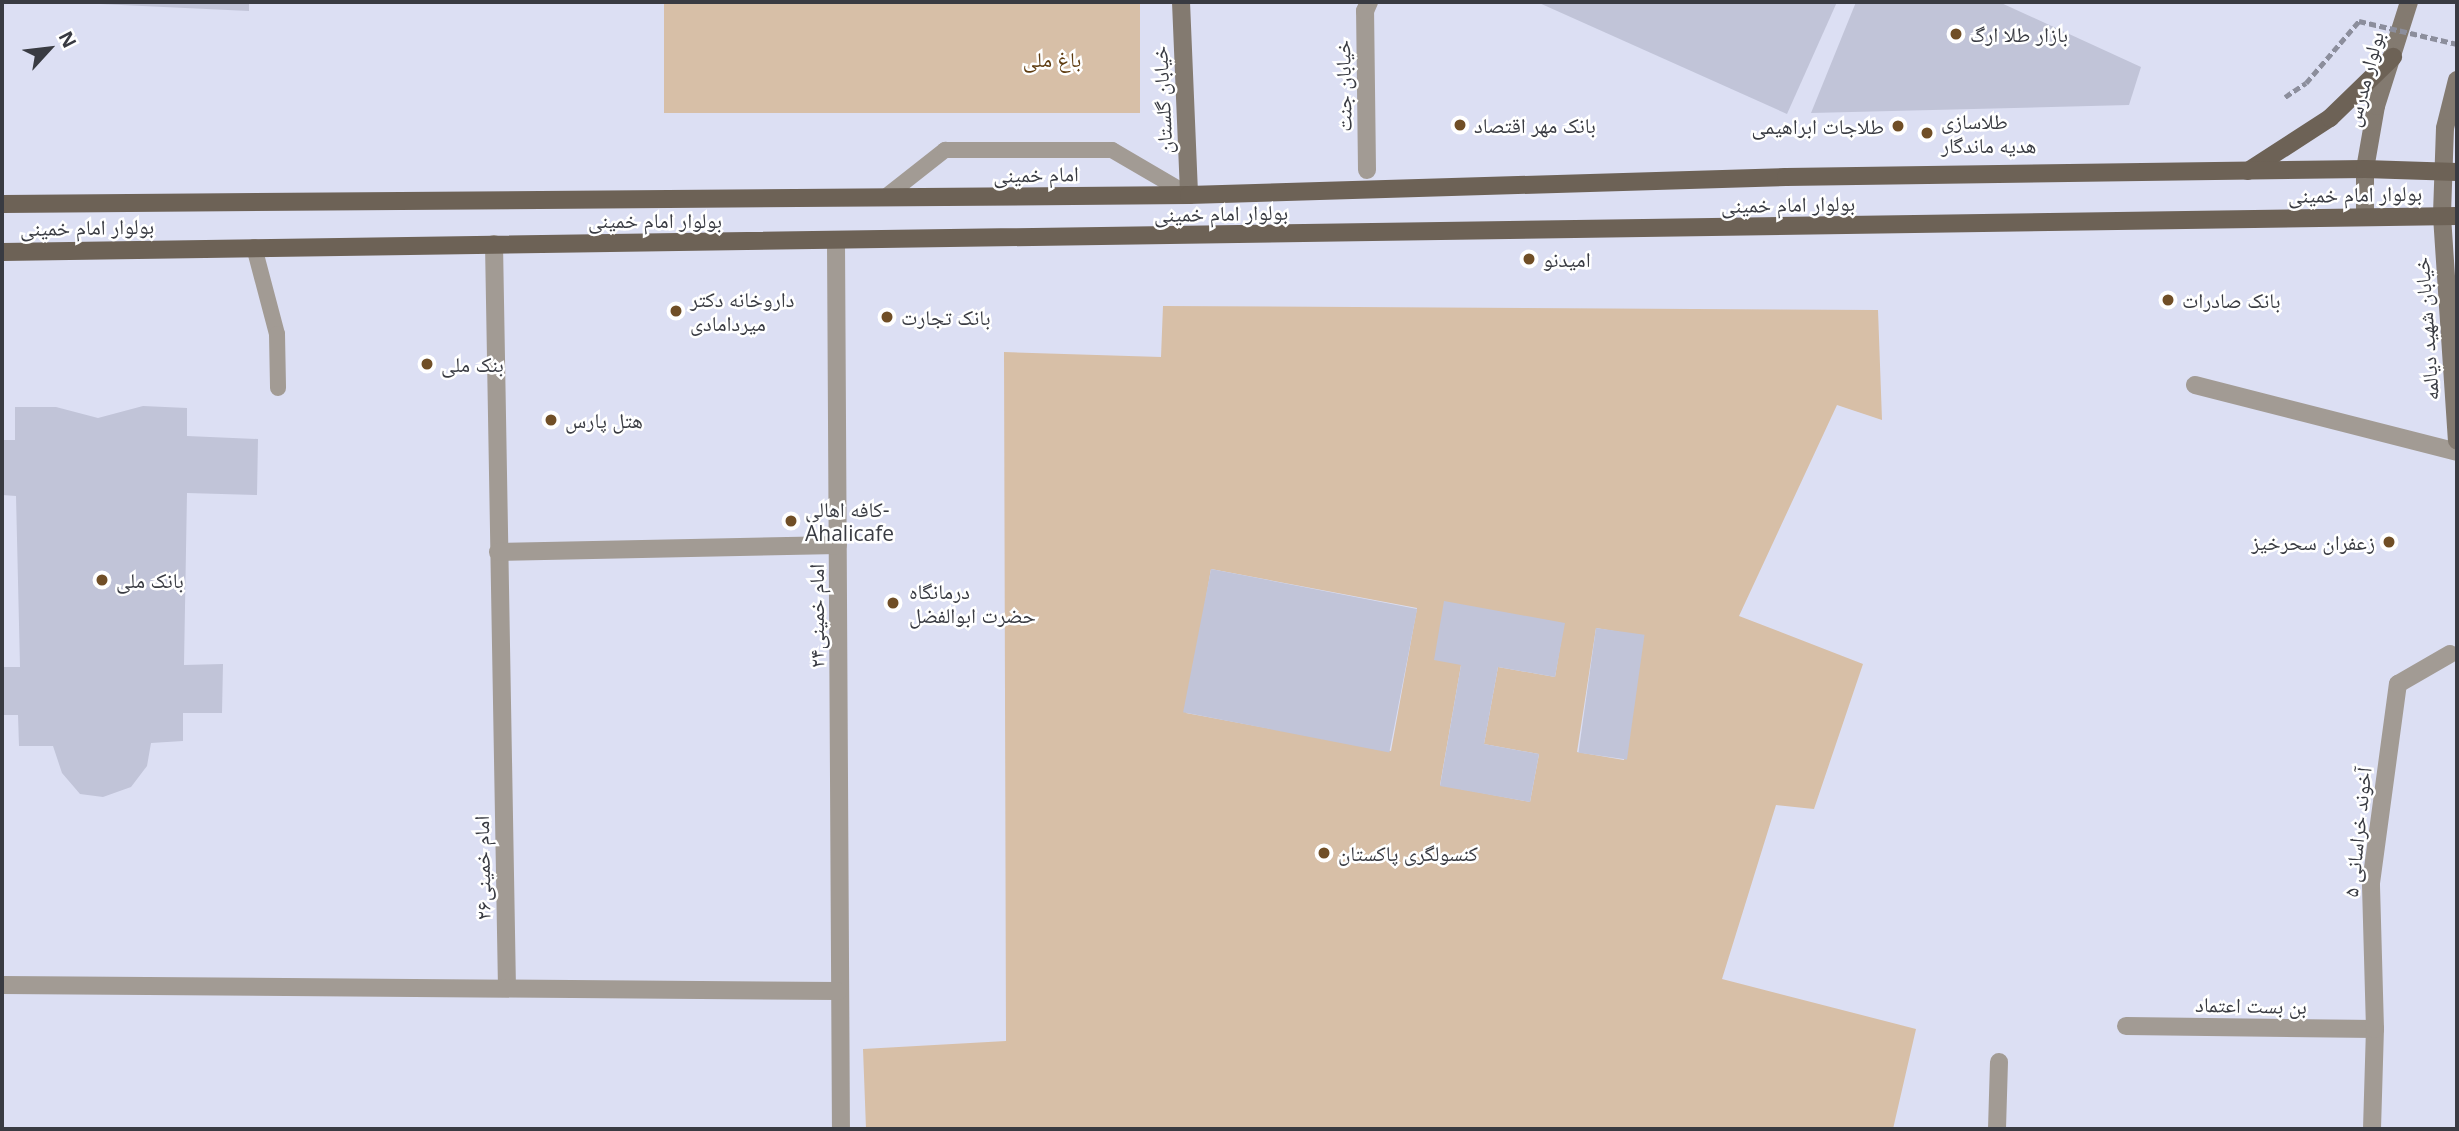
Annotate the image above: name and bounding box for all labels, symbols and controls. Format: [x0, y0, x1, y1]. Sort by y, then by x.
north arrow [14, 14, 84, 84]
place label: بازار طلا ارگ [1970, 21, 2068, 47]
marker: بازار طلا ارگ [1948, 26, 1964, 42]
text: N [53, 27, 83, 52]
street label: بولوار مدرس [2339, 29, 2389, 129]
street label: خیابان جنت [1330, 40, 1356, 132]
street label: خیابان گلستان [1147, 45, 1177, 155]
park label: باغ ملی [1023, 46, 1081, 72]
place label: طلاسازی هدیه ماندگار [1941, 108, 2037, 158]
place label: بانک مهر اقتصاد [1474, 112, 1596, 138]
place label: طلاجات ابراهیمی [1751, 113, 1884, 139]
marker: بانک مهر اقتصاد [1452, 117, 1468, 133]
marker: طلاجات ابراهیمی [1890, 118, 1906, 134]
marker: طلاسازی هدیه ماندگار [1919, 125, 1935, 141]
street label: امام خمینی [993, 161, 1079, 187]
street label: بولوار امام خمینی [2288, 180, 2422, 208]
street label: بولوار امام خمینی [1721, 190, 1855, 218]
street label: بولوار امام خمینی [1154, 199, 1288, 227]
street label: بولوار امام خمینی [588, 207, 722, 233]
street label: بولوار امام خمینی [20, 213, 154, 241]
place label: امیدنو [1543, 246, 1591, 272]
marker: امیدنو [1521, 251, 1537, 267]
street label: خیابان شهید دیالمه [2408, 256, 2444, 402]
place label: داروخانه دکتر میردامادی [690, 286, 794, 336]
place label: بانک صادرات [2182, 287, 2280, 313]
marker: بانک صادرات [2160, 292, 2176, 308]
marker: داروخانه دکتر میردامادی [668, 303, 684, 319]
place label: بانک تجارت [901, 304, 990, 330]
marker: بانک تجارت [879, 309, 895, 325]
place label: بنک ملی [441, 351, 504, 377]
marker: بنک ملی [419, 356, 435, 372]
place label: هتل پارس [565, 407, 643, 433]
marker: هتل پارس [543, 412, 559, 428]
place label: کافه اهالی- Ahalicafe [805, 496, 894, 546]
marker: کافه اهالی- Ahalicafe [783, 513, 799, 529]
place label: زعفران سحرخیز [2251, 529, 2375, 555]
marker: زعفران سحرخیز [2381, 534, 2397, 550]
street label: امام خمینی۲۴ [803, 564, 829, 668]
place label: بانک ملی [116, 567, 184, 593]
marker: بانک ملی [94, 572, 110, 588]
place label: درمانگاه حضرت ابوالفضل [909, 578, 1036, 628]
marker: درمانگاه حضرت ابوالفضل [883, 593, 903, 613]
street label: آخوند خراسانی ۵ [2338, 766, 2376, 898]
street label: امام خمینی۲۶ [468, 815, 496, 921]
place label: کنسولگری پاکستان [1338, 840, 1478, 866]
marker: کنسولگری پاکستان [1316, 845, 1332, 861]
street label: بن بست اعتماد [2195, 991, 2307, 1019]

